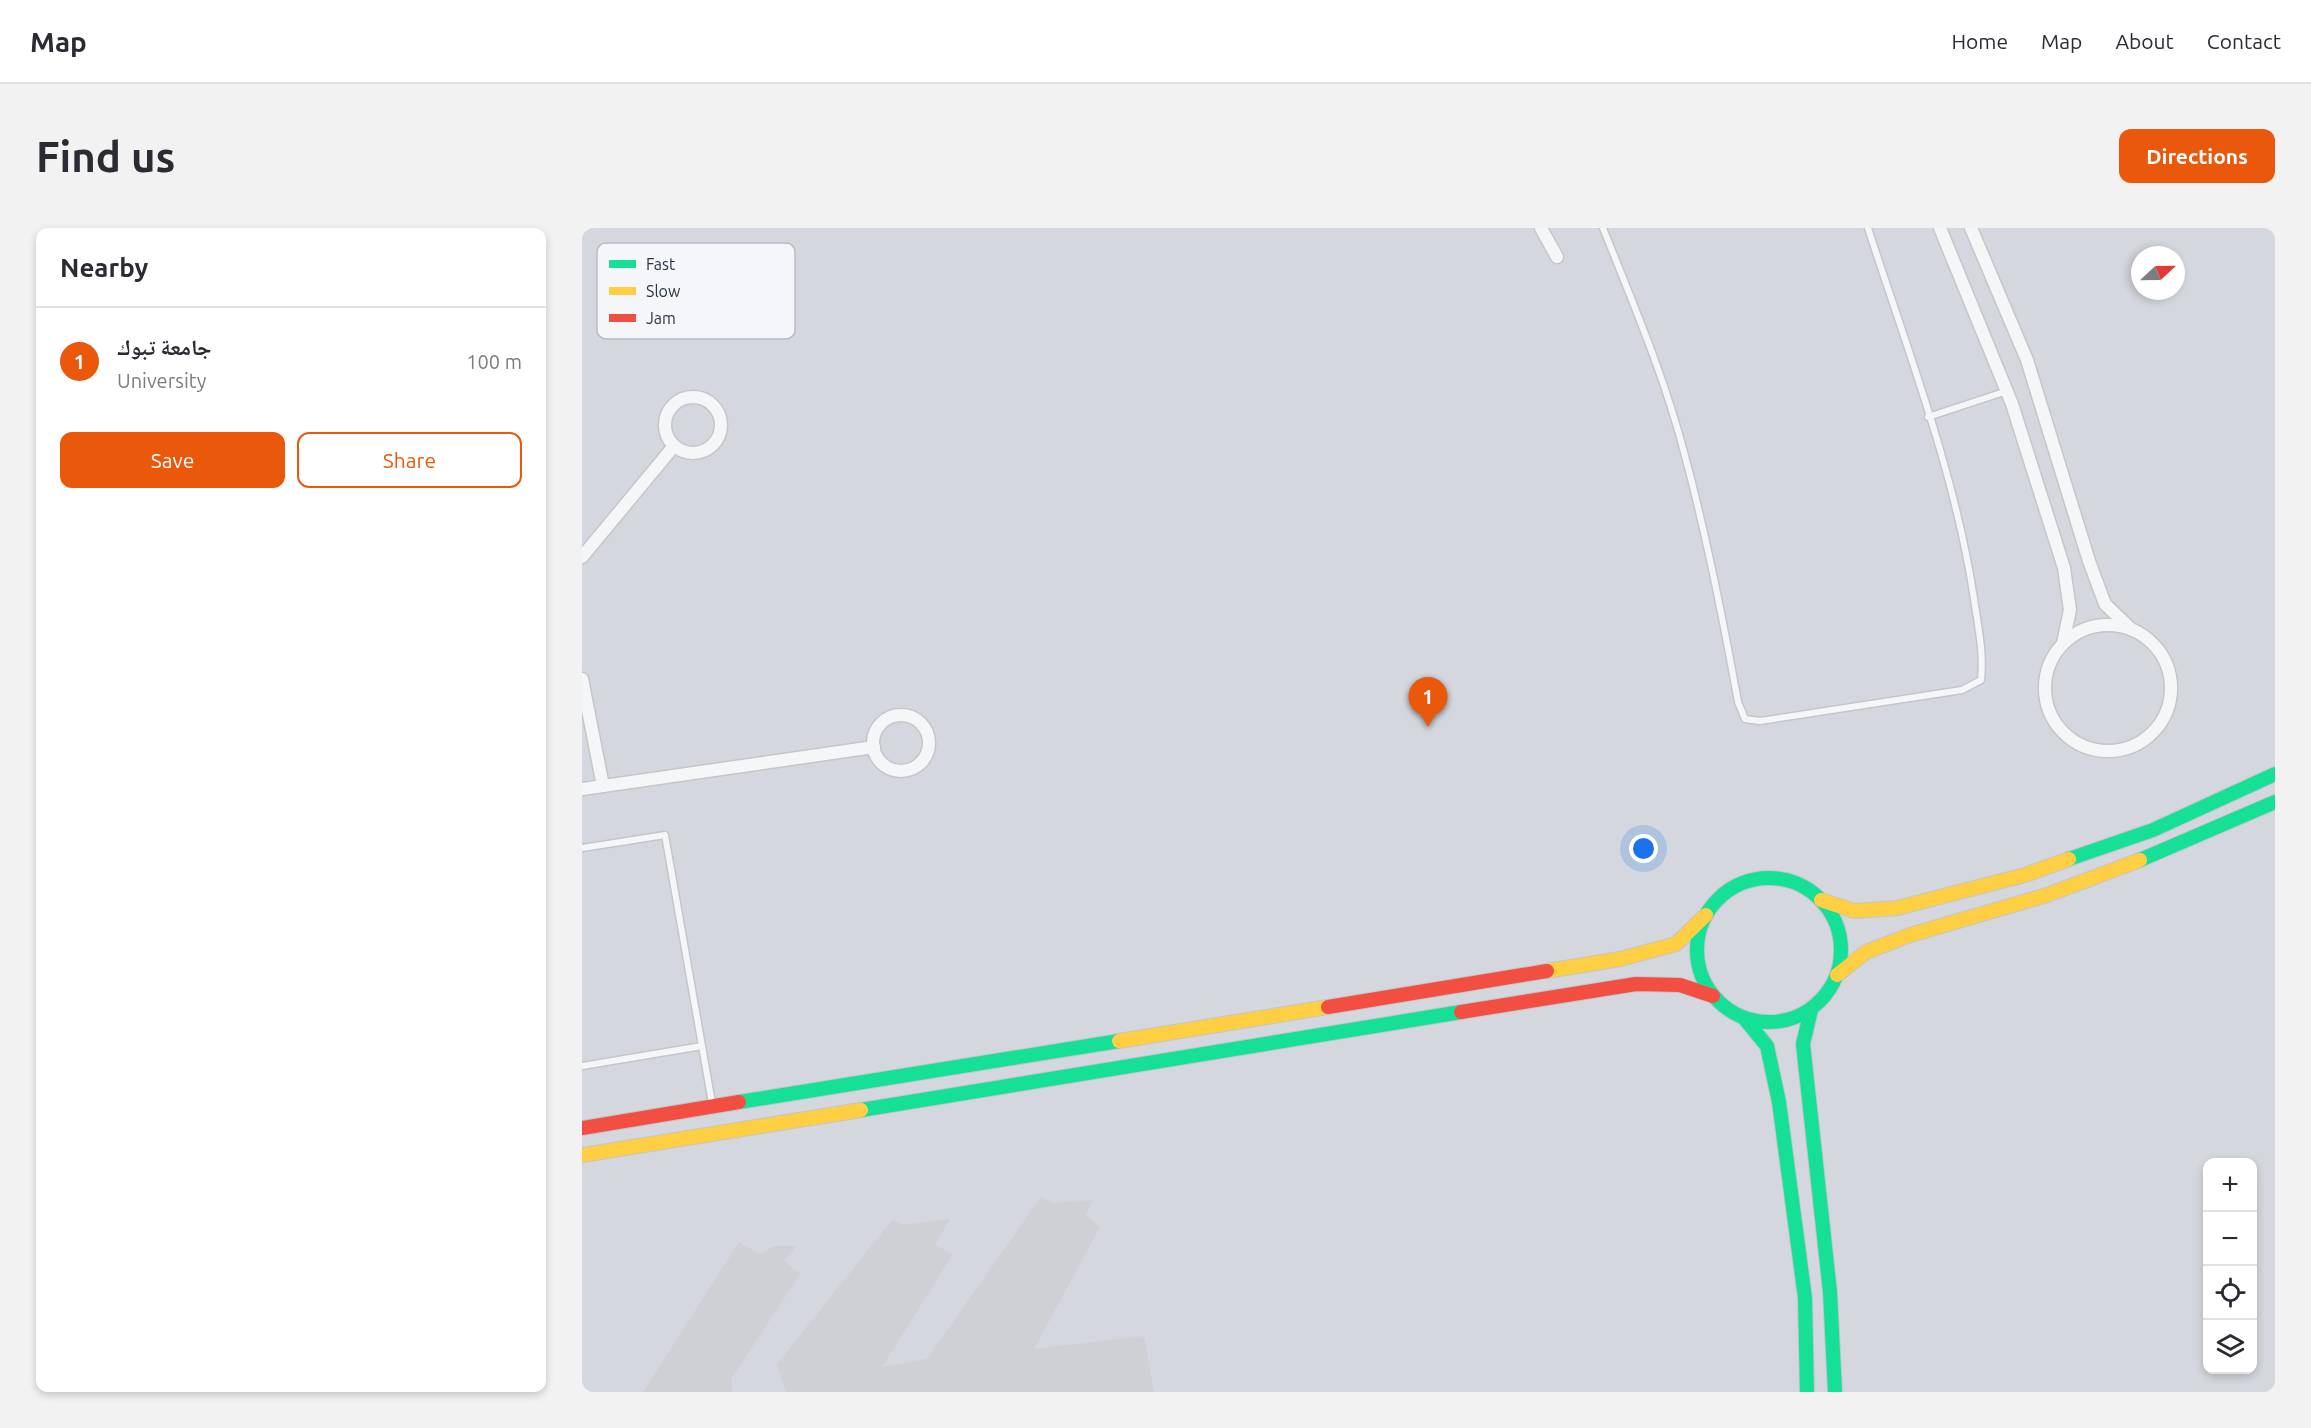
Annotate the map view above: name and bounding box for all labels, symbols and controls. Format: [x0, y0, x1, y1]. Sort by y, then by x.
text: Map [30, 26, 87, 57]
text: Home [1951, 29, 2008, 53]
text: Map [2041, 29, 2082, 53]
text: About [2115, 29, 2174, 53]
text: Contact [2207, 29, 2281, 53]
button: Directions [2119, 129, 2275, 183]
text: Find us [36, 133, 175, 180]
legend [597, 243, 795, 339]
north arrow [2131, 246, 2185, 300]
text: Nearby [60, 253, 148, 282]
text: Fast [646, 255, 676, 273]
text: Slow [646, 282, 681, 300]
text: Jam [646, 309, 676, 327]
text: جامعة تبوك [117, 334, 212, 359]
text: 1 [74, 350, 85, 373]
text: 100 m [466, 350, 522, 373]
text: University [117, 369, 206, 392]
button: Save [60, 432, 285, 488]
button: Share [297, 432, 522, 488]
pin: 1 [1408, 678, 1448, 727]
your location [1629, 834, 1658, 863]
map controls [2203, 1158, 2257, 1374]
button: + [2203, 1158, 2257, 1212]
button: − [2203, 1212, 2257, 1266]
button: locate [2203, 1266, 2257, 1320]
button: layers [2203, 1320, 2257, 1374]

